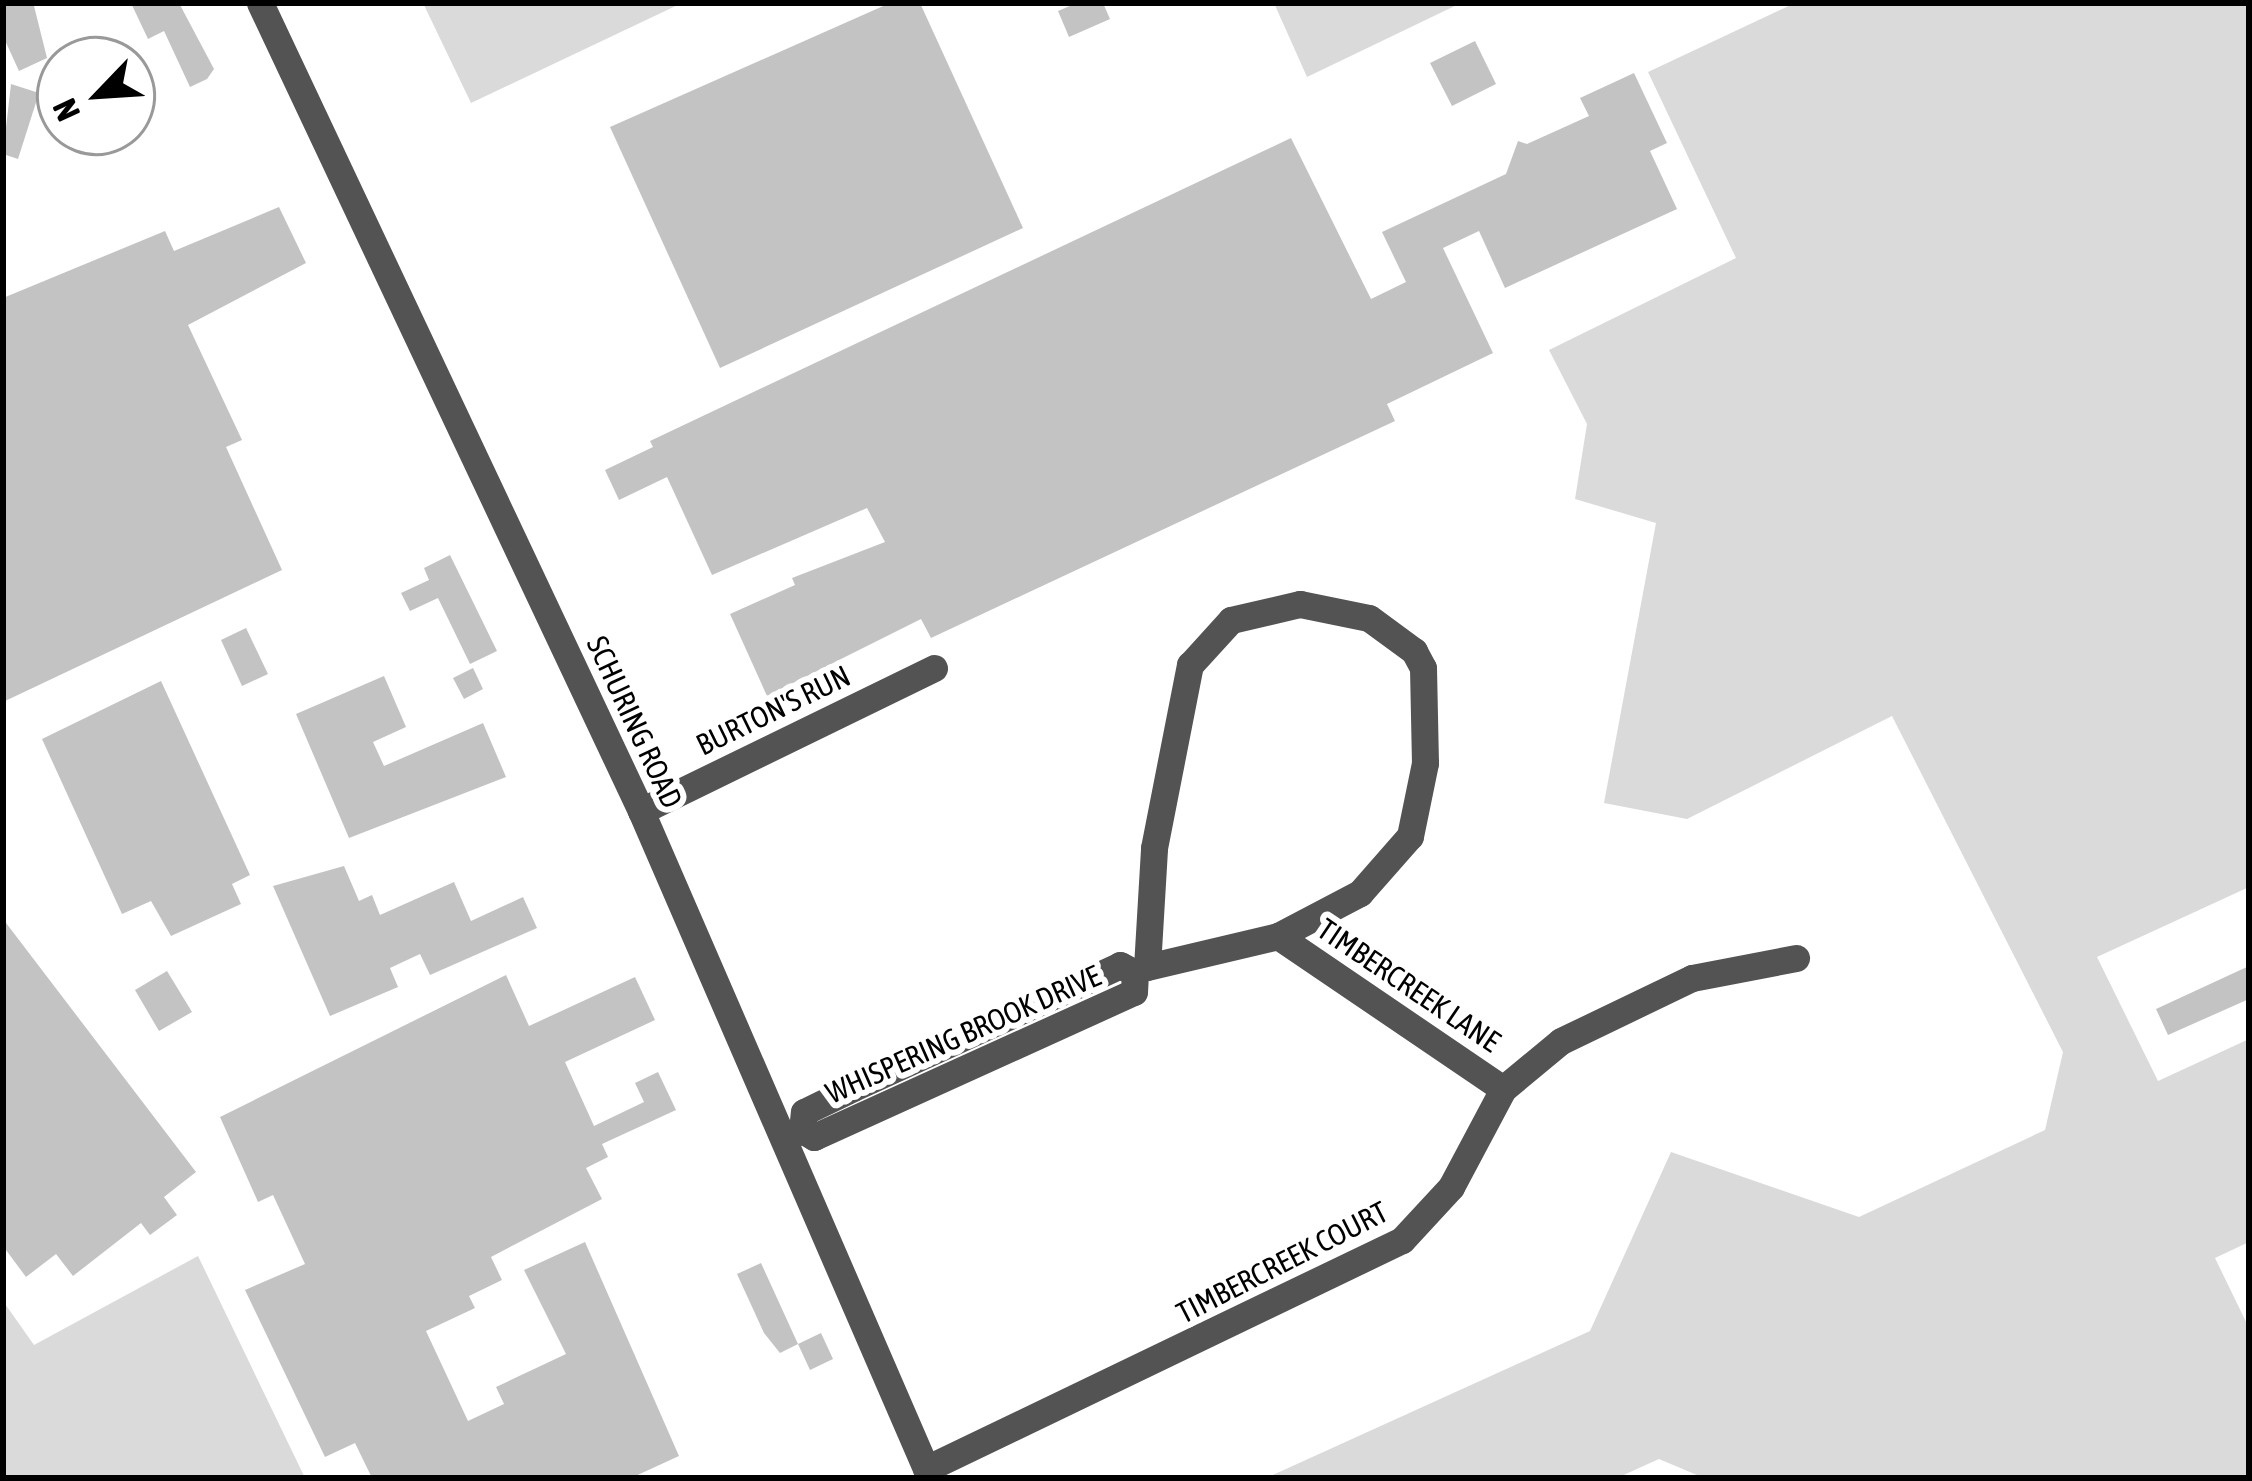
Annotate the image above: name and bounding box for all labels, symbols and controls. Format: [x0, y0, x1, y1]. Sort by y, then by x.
north arrow [36, 36, 156, 156]
text: N [45, 93, 87, 127]
street label: SCHURING ROAD [580, 630, 690, 814]
street label: BURTON'S RUN [690, 657, 856, 763]
street label: TIMBERCREEK LANE [1311, 911, 1507, 1059]
street label: WHISPERING BROOK DRIVE [820, 957, 1106, 1111]
street label: TIMBERCREEK COURT [1171, 1193, 1393, 1331]

